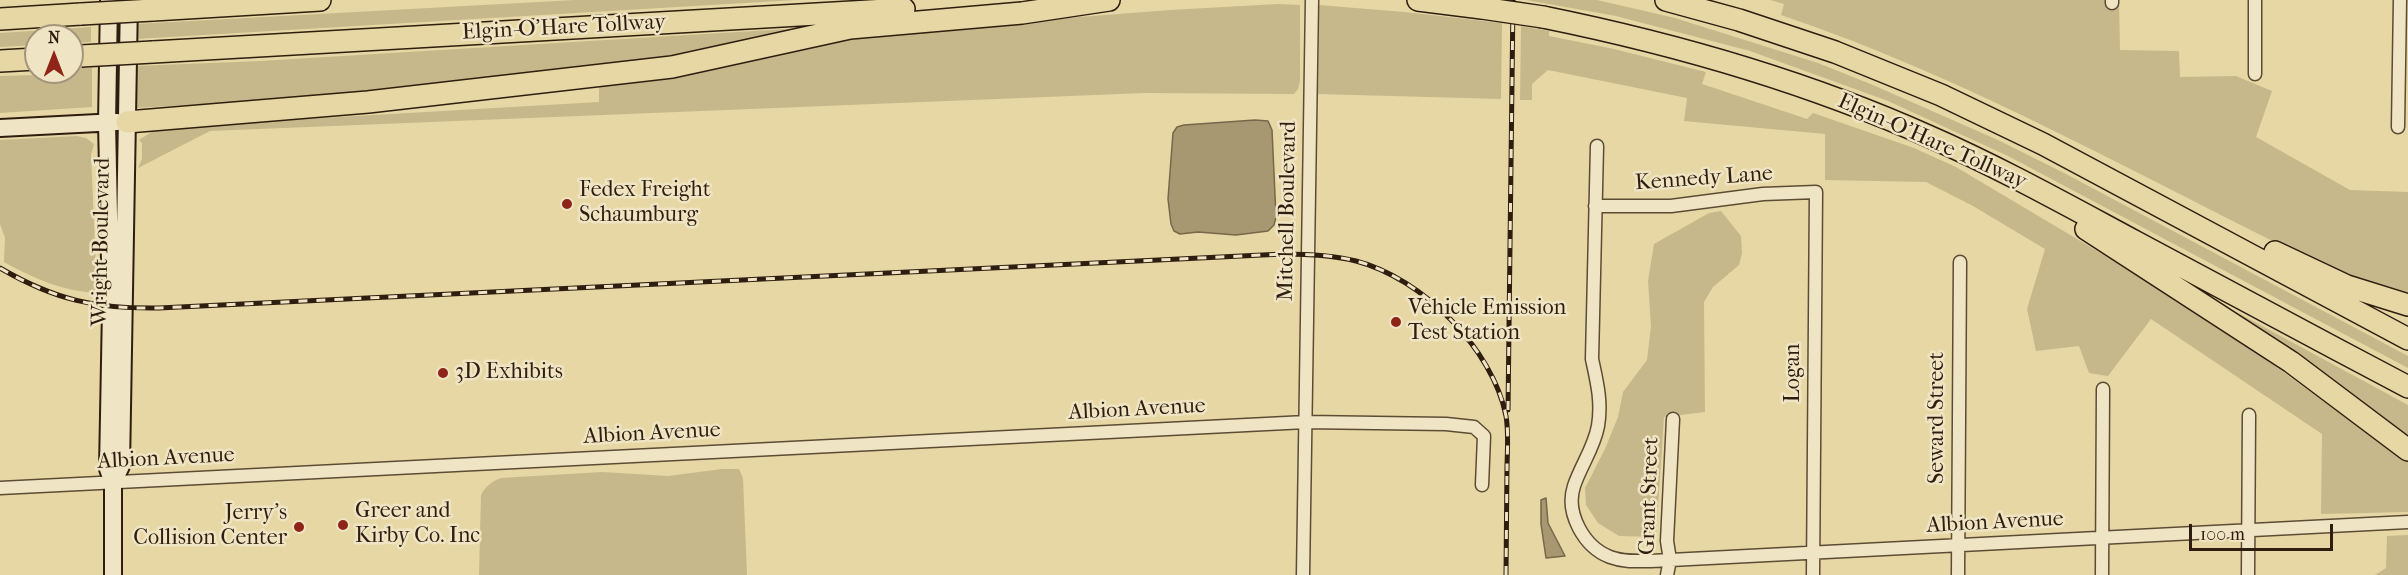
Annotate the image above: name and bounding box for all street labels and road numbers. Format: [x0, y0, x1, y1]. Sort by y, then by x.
street label: Elgin-O'Hare Tollway [461, 9, 667, 47]
street label: Elgin-O'Hare Tollway [1833, 88, 2031, 196]
street label: Mitchell Boulevard [1273, 121, 1303, 301]
street label: Wright Boulevard [87, 157, 117, 327]
street label: Kennedy Lane [1634, 161, 1774, 197]
street label: Logan [1781, 343, 1807, 403]
street label: Seward Street [1925, 352, 1951, 484]
street label: Albion Avenue [1068, 393, 1206, 427]
street label: Albion Avenue [583, 417, 721, 451]
street label: Grant Street [1635, 436, 1665, 556]
street label: Albion Avenue [97, 442, 235, 476]
street label: Albion Avenue [1926, 506, 2064, 540]

